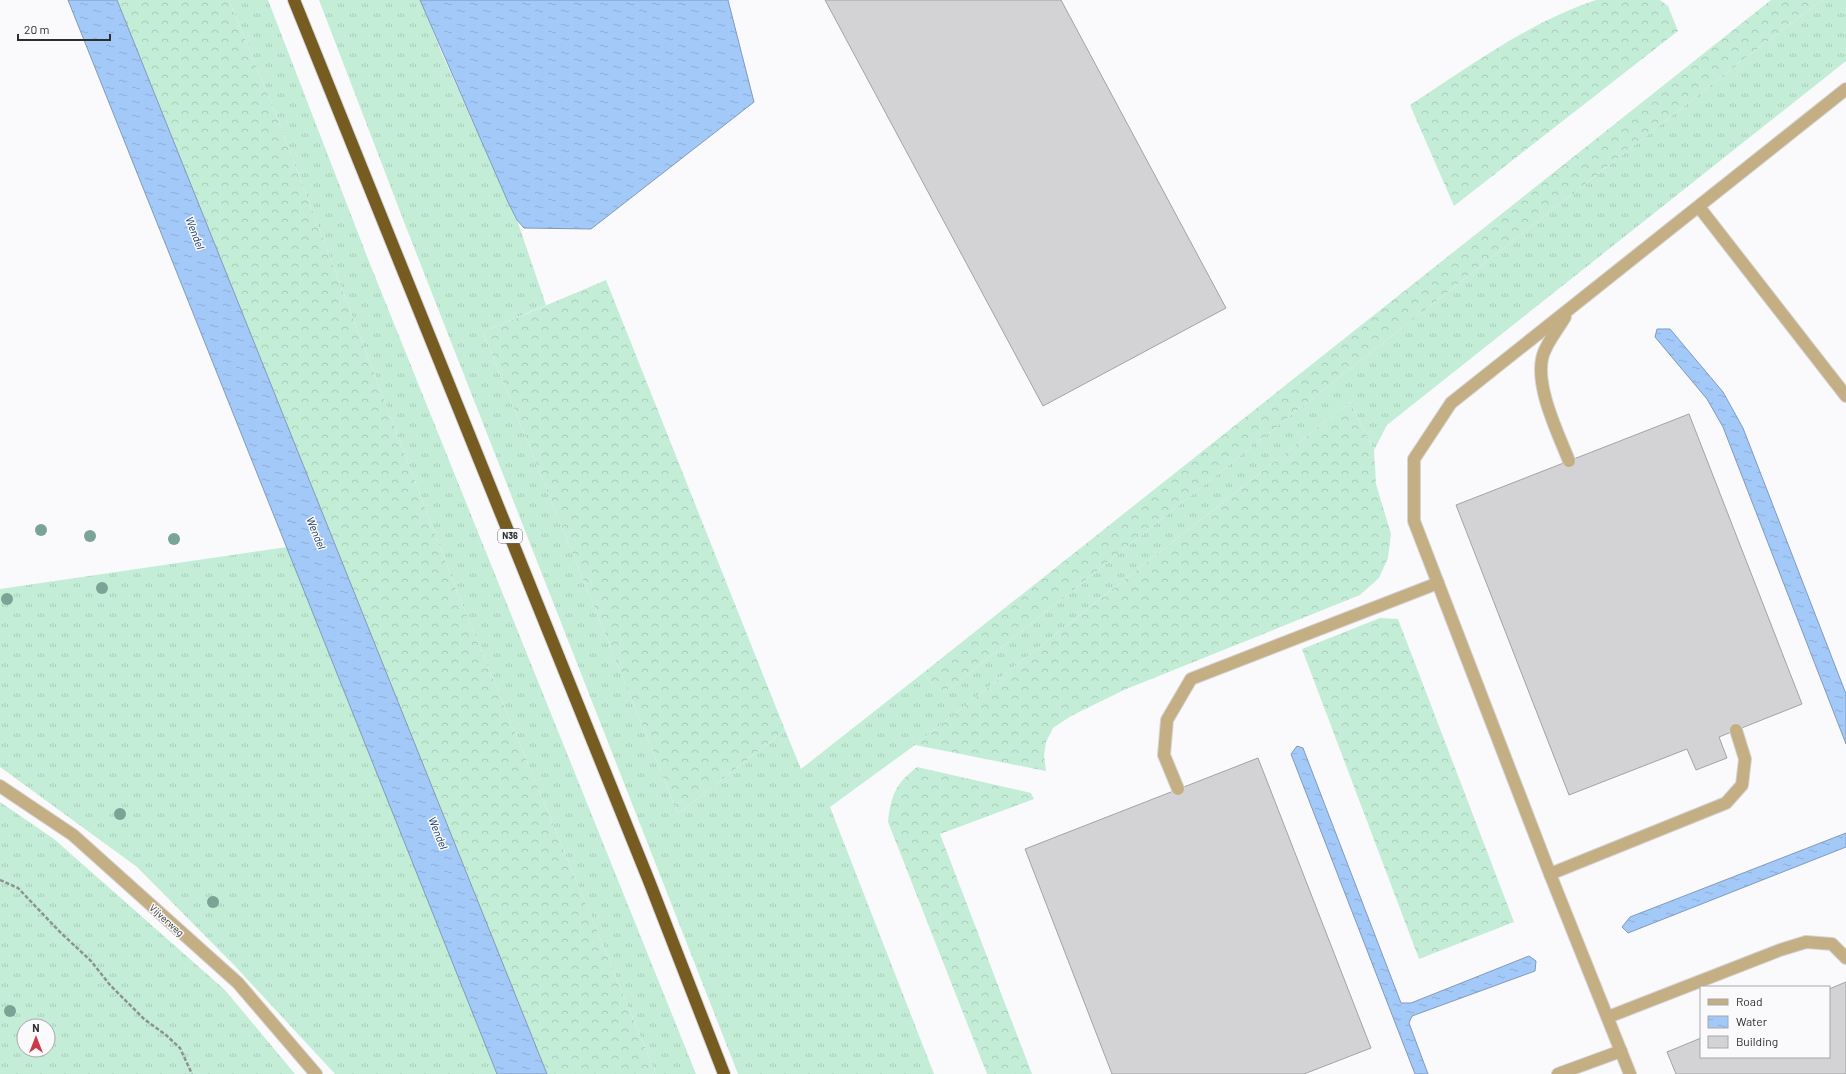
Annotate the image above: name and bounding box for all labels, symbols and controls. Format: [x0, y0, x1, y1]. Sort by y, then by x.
scale bar [18, 16, 110, 42]
text: 20 m [24, 22, 50, 36]
water label: Wendel [183, 215, 208, 252]
water label: Wendel [304, 515, 329, 552]
road number: N36 [498, 529, 522, 543]
water label: Wendel [426, 815, 451, 852]
street label: Vijverweg [147, 901, 187, 939]
legend [1700, 986, 1830, 1058]
text: Road [1736, 994, 1763, 1008]
text: Water [1736, 1014, 1768, 1028]
north arrow [16, 1018, 56, 1058]
text: N [32, 1021, 40, 1034]
text: Building [1736, 1034, 1778, 1048]

